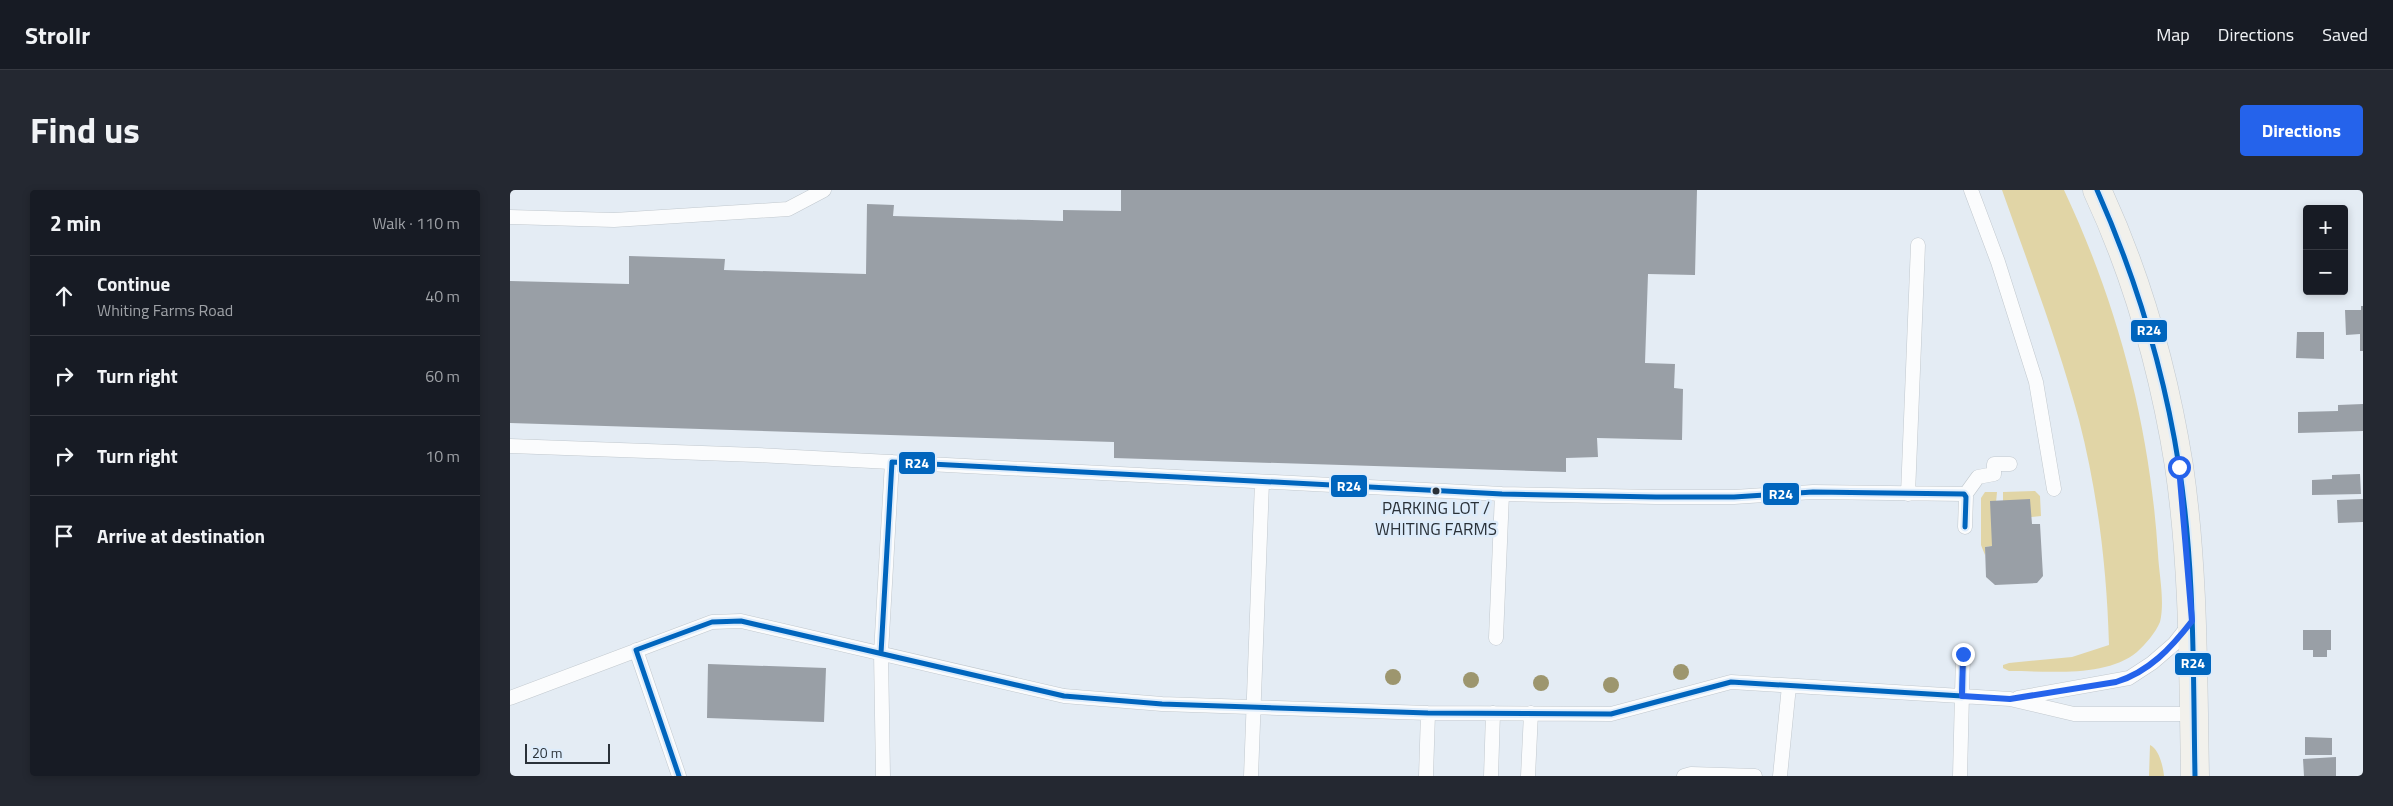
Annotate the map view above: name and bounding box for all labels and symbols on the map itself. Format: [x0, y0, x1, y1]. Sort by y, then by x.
line badge: R24 [2130, 319, 2168, 343]
text: R24 [2137, 319, 2161, 340]
line badge: R24 [898, 451, 936, 475]
text: R24 [905, 452, 929, 473]
route start [2168, 456, 2191, 479]
line badge: R24 [1330, 474, 1368, 498]
text: R24 [1337, 475, 1361, 496]
line badge: R24 [1762, 482, 1800, 506]
text: R24 [1769, 483, 1793, 504]
marker: PARKING LOT / WHITING FARMS [1431, 486, 1441, 496]
place label: PARKING LOT / WHITING FARMS [1375, 495, 1497, 542]
route end [1952, 643, 1975, 666]
line badge: R24 [2174, 652, 2212, 676]
text: R24 [2181, 652, 2205, 673]
scale bar [525, 741, 610, 764]

